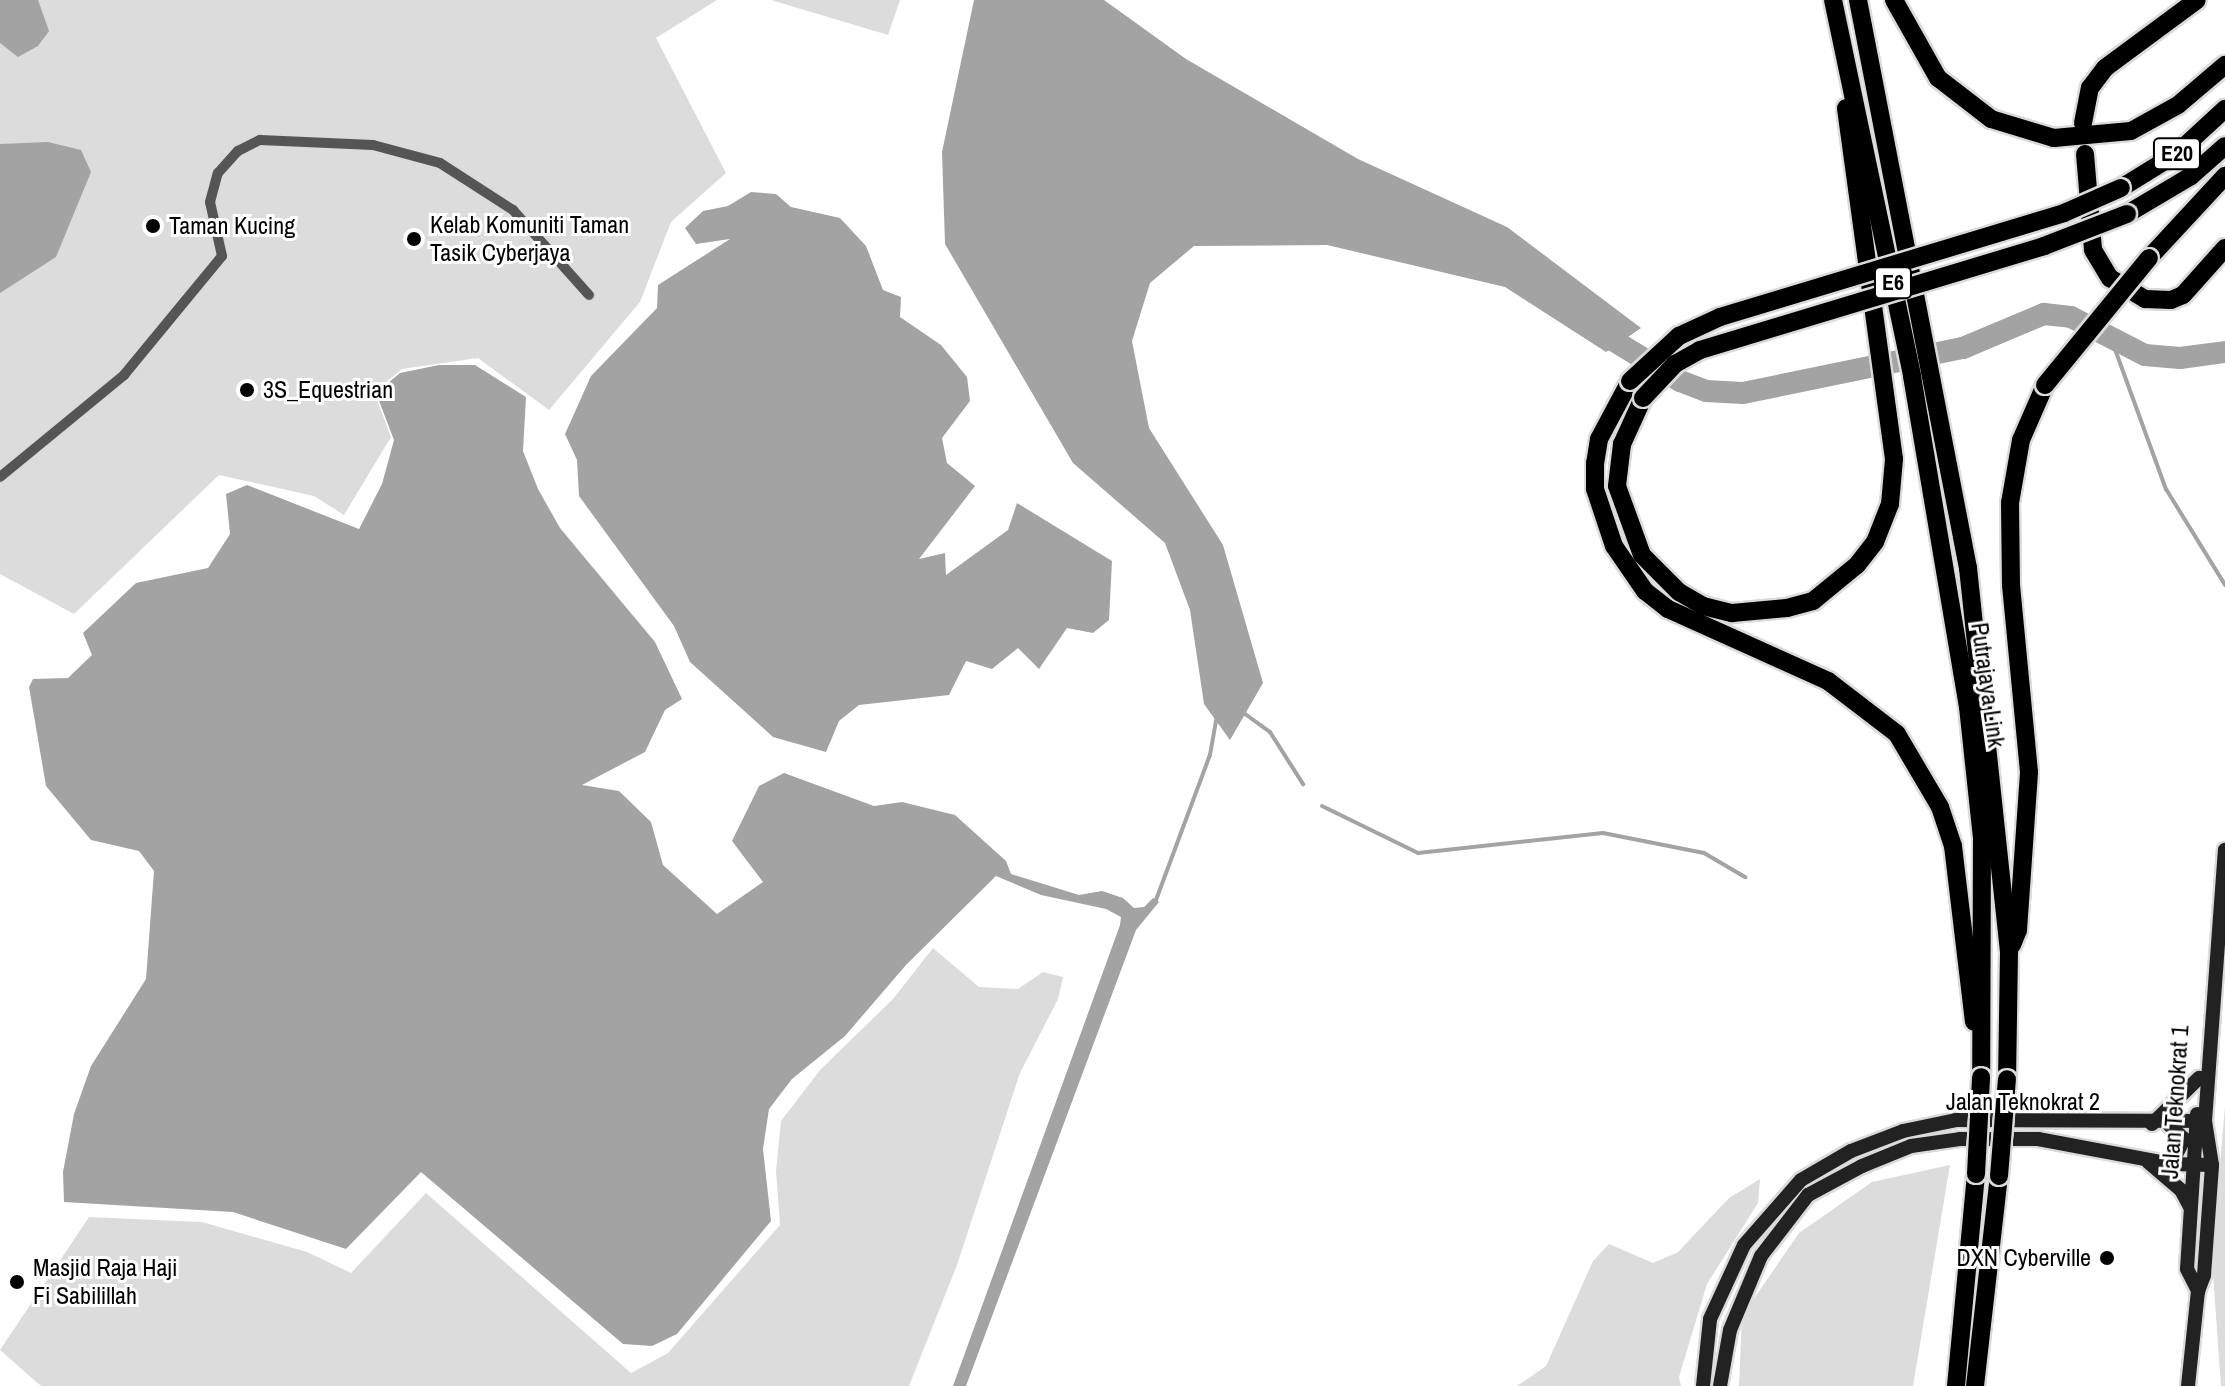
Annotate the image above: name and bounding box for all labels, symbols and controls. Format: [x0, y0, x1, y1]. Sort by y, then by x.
road number: E20 [2151, 136, 2203, 172]
place label: Kelab Komuniti Taman Tasik Cyberjaya [430, 211, 629, 267]
place label: Taman Kucing [169, 212, 295, 240]
marker: Taman Kucing [144, 217, 162, 235]
marker: Kelab Komuniti Taman Tasik Cyberjaya [405, 230, 423, 248]
road number: E6 [1873, 265, 1913, 301]
place label: 3S_Equestrian [263, 376, 393, 404]
marker: 3S_Equestrian [238, 381, 256, 399]
street label: Putrajaya Link [1965, 621, 2011, 749]
street label: Jalan Teknokrat 1 [2155, 1024, 2195, 1180]
street label: Jalan Teknokrat 2 [1946, 1088, 2100, 1116]
place label: DXN Cyberville [1957, 1244, 2091, 1272]
marker: DXN Cyberville [2098, 1249, 2116, 1267]
place label: Masjid Raja Haji Fi Sabilillah [33, 1254, 177, 1310]
marker: Masjid Raja Haji Fi Sabilillah [8, 1273, 26, 1291]

